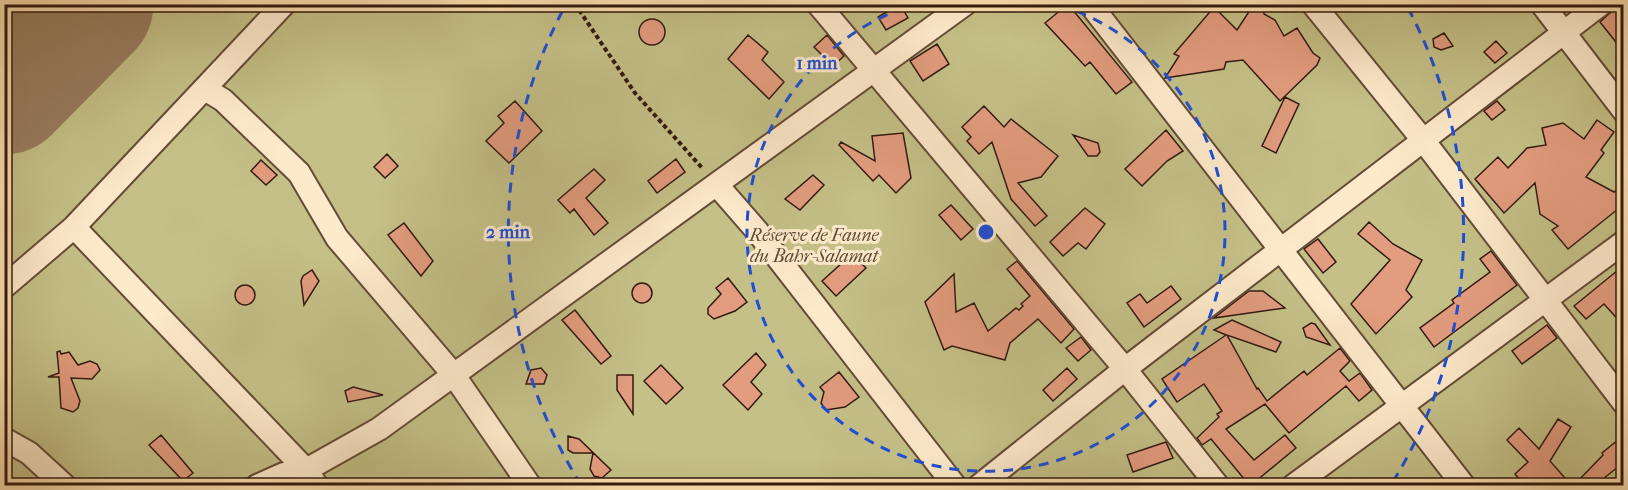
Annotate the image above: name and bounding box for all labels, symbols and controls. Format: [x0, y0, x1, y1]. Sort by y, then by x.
text: 1 min [796, 53, 838, 74]
text: 2 min [486, 222, 530, 243]
centre of rings [976, 222, 996, 242]
park label: Réserve de Faune du Bahr-Salamat [748, 225, 880, 267]

